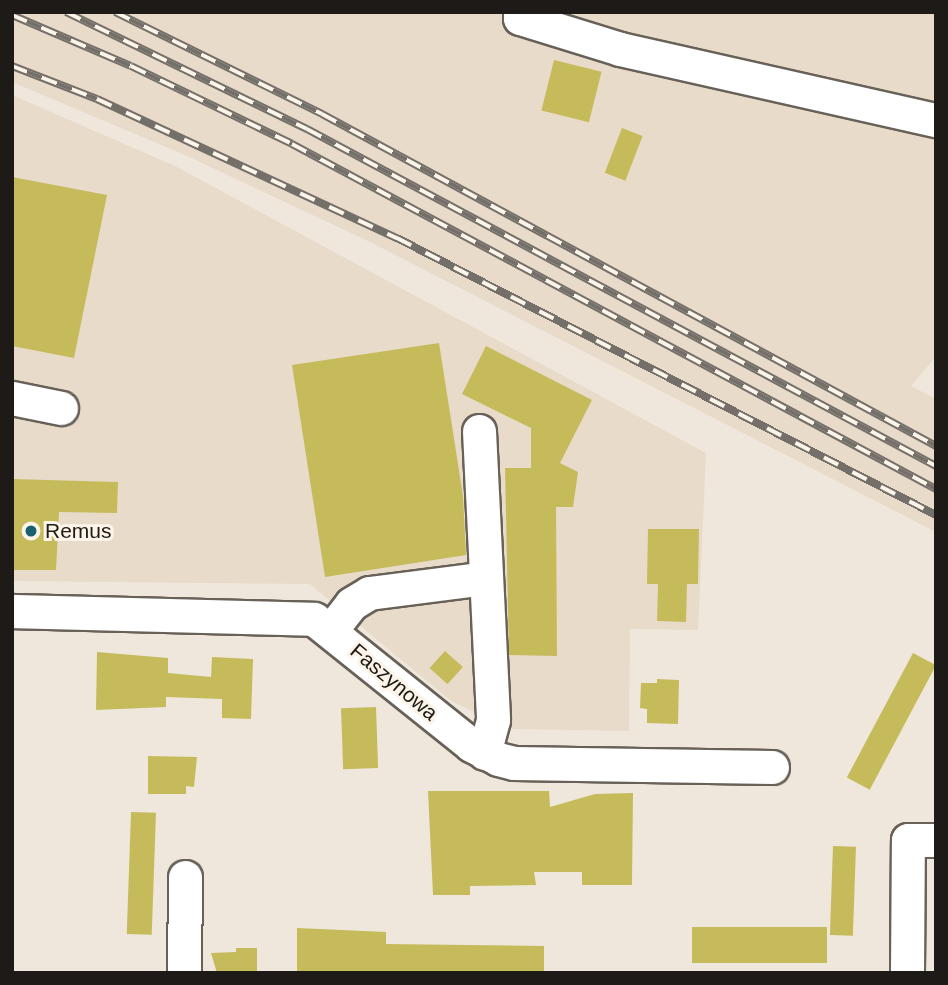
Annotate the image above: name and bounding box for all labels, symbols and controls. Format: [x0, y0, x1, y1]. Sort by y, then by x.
place label: Remus [45, 518, 112, 544]
marker: Remus [23, 523, 39, 539]
street label: Faszynowa [345, 638, 443, 726]

